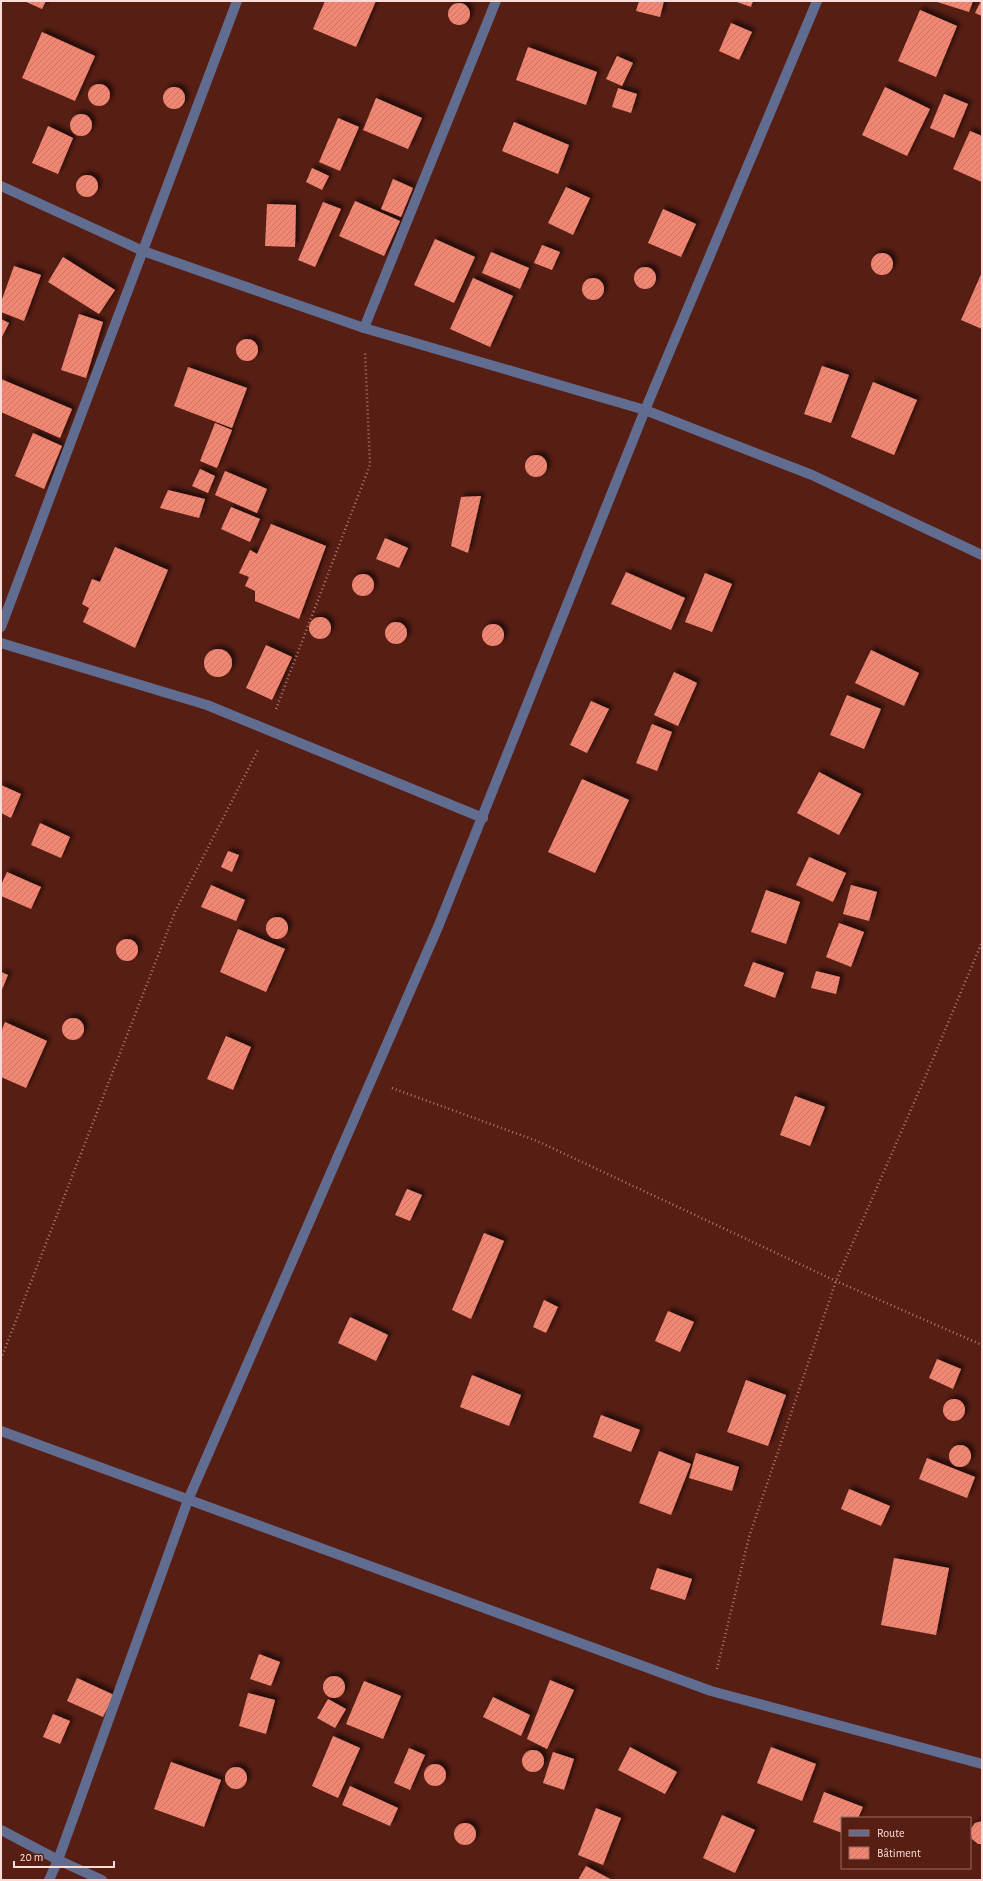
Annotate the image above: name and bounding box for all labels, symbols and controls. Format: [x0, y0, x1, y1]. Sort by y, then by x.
legend [841, 1817, 971, 1869]
text: Route [877, 1827, 904, 1839]
scale bar [14, 1843, 114, 1869]
text: Bâtiment [877, 1847, 921, 1859]
text: 20 m [20, 1851, 43, 1863]

